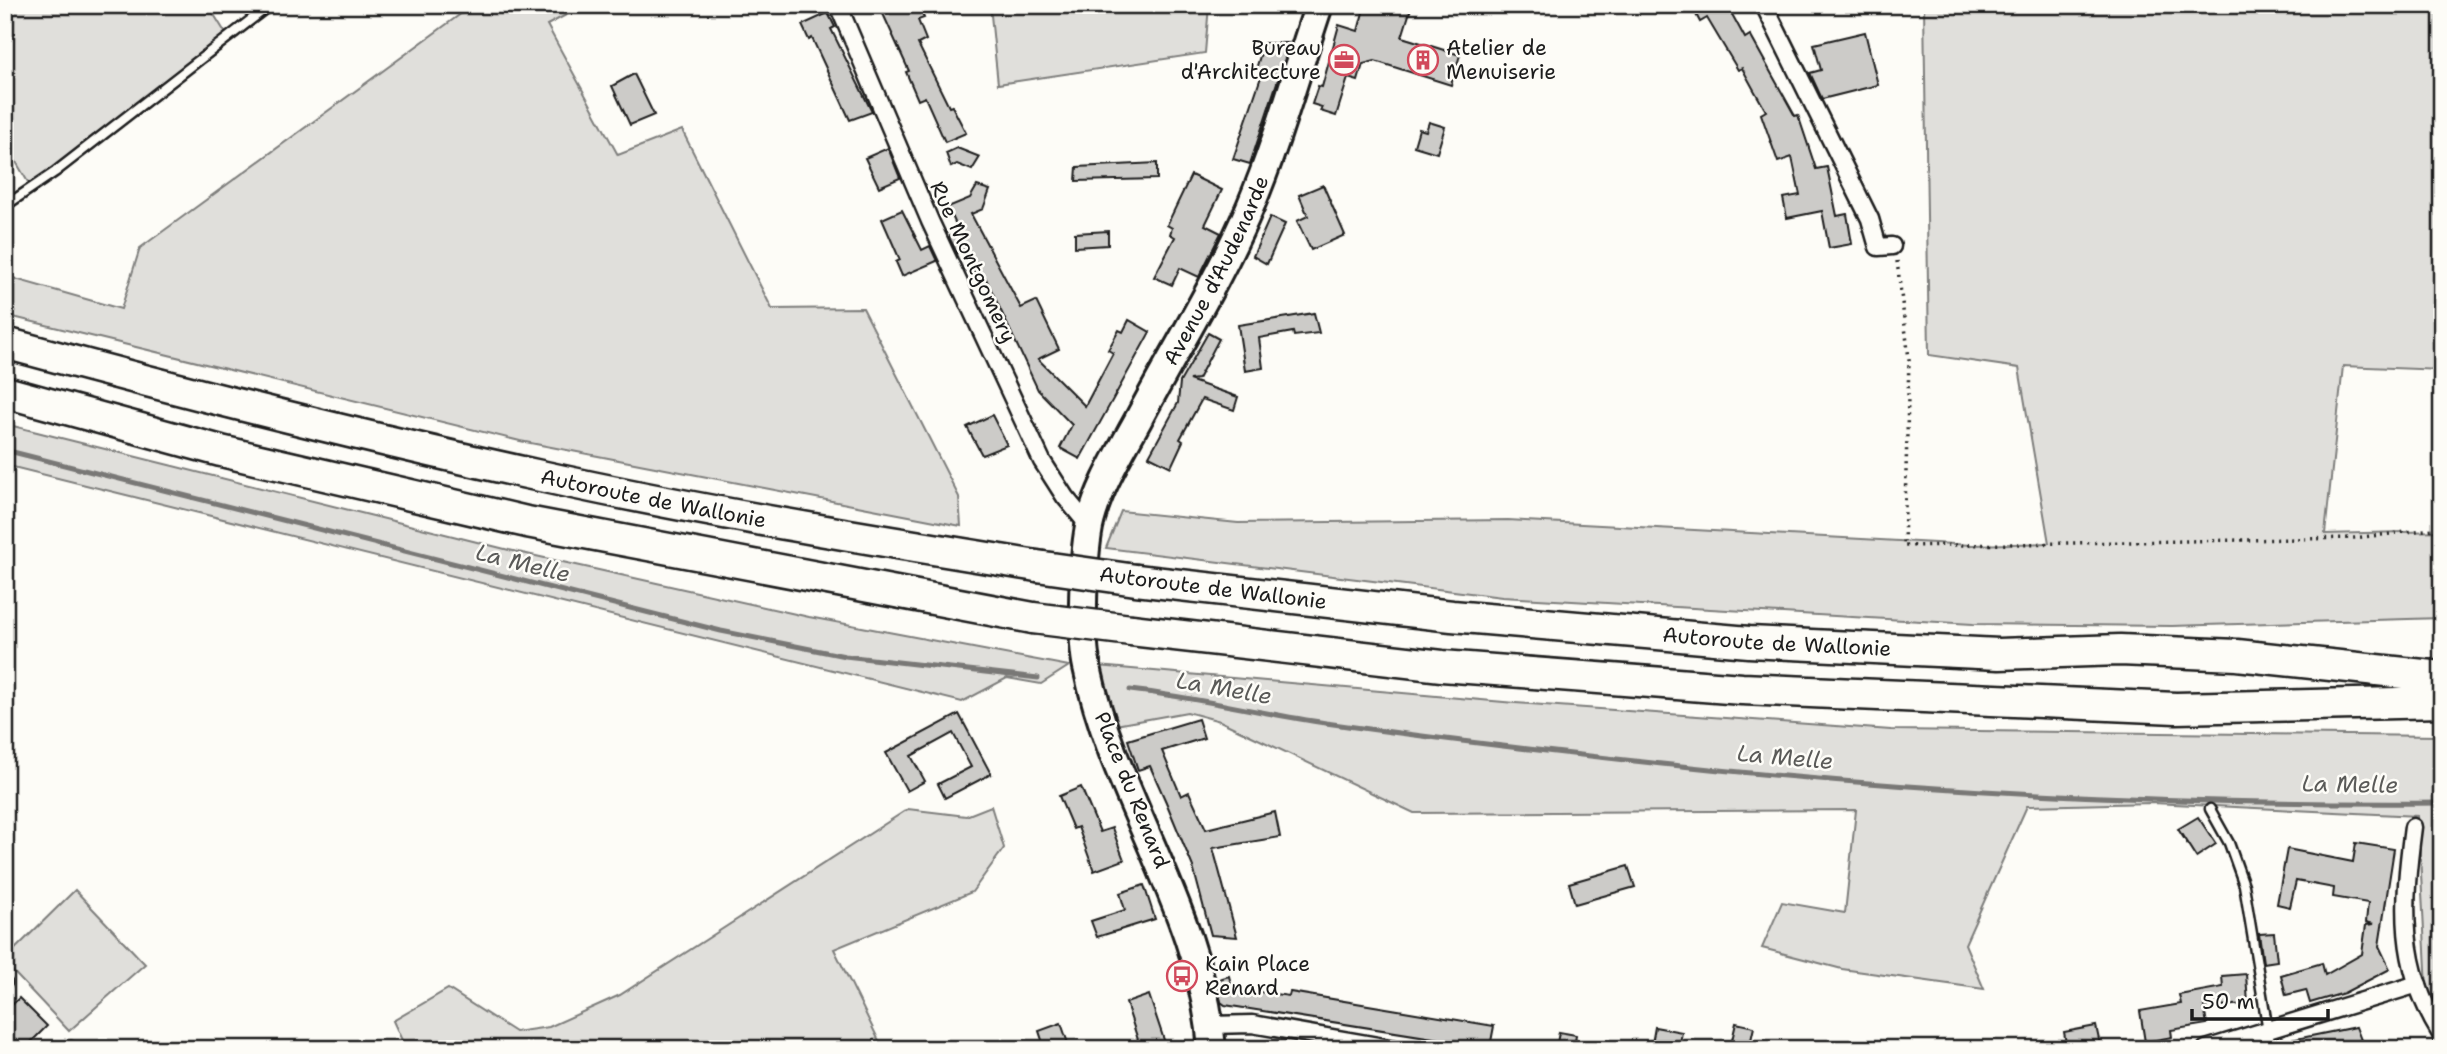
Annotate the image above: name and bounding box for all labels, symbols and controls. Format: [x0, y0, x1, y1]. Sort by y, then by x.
place label: Bureau d'Architecture [1181, 34, 1321, 86]
place label: Atelier de Menuiserie [1446, 34, 1556, 86]
office icon: Bureau d'Architecture [1327, 43, 1361, 77]
building icon: Atelier de Menuiserie [1406, 43, 1440, 77]
street label: Avenue d'Audenarde [1157, 172, 1275, 370]
street label: Rue Montgomery [923, 177, 1023, 347]
street label: Autoroute de Wallonie [538, 462, 768, 534]
water label: La Melle [472, 537, 574, 589]
street label: Autoroute de Wallonie [1098, 560, 1328, 616]
street label: Autoroute de Wallonie [1661, 620, 1892, 663]
water label: La Melle [1174, 665, 1274, 711]
street label: Place du Renard [1088, 708, 1176, 872]
water label: La Melle [1736, 738, 1834, 776]
water label: La Melle [2301, 768, 2399, 800]
place label: Kain Place Renard [1205, 950, 1310, 1002]
bus stop icon: Kain Place Renard [1165, 959, 1199, 993]
scale bar [2192, 977, 2328, 1021]
text: 50 m [2202, 988, 2255, 1016]

